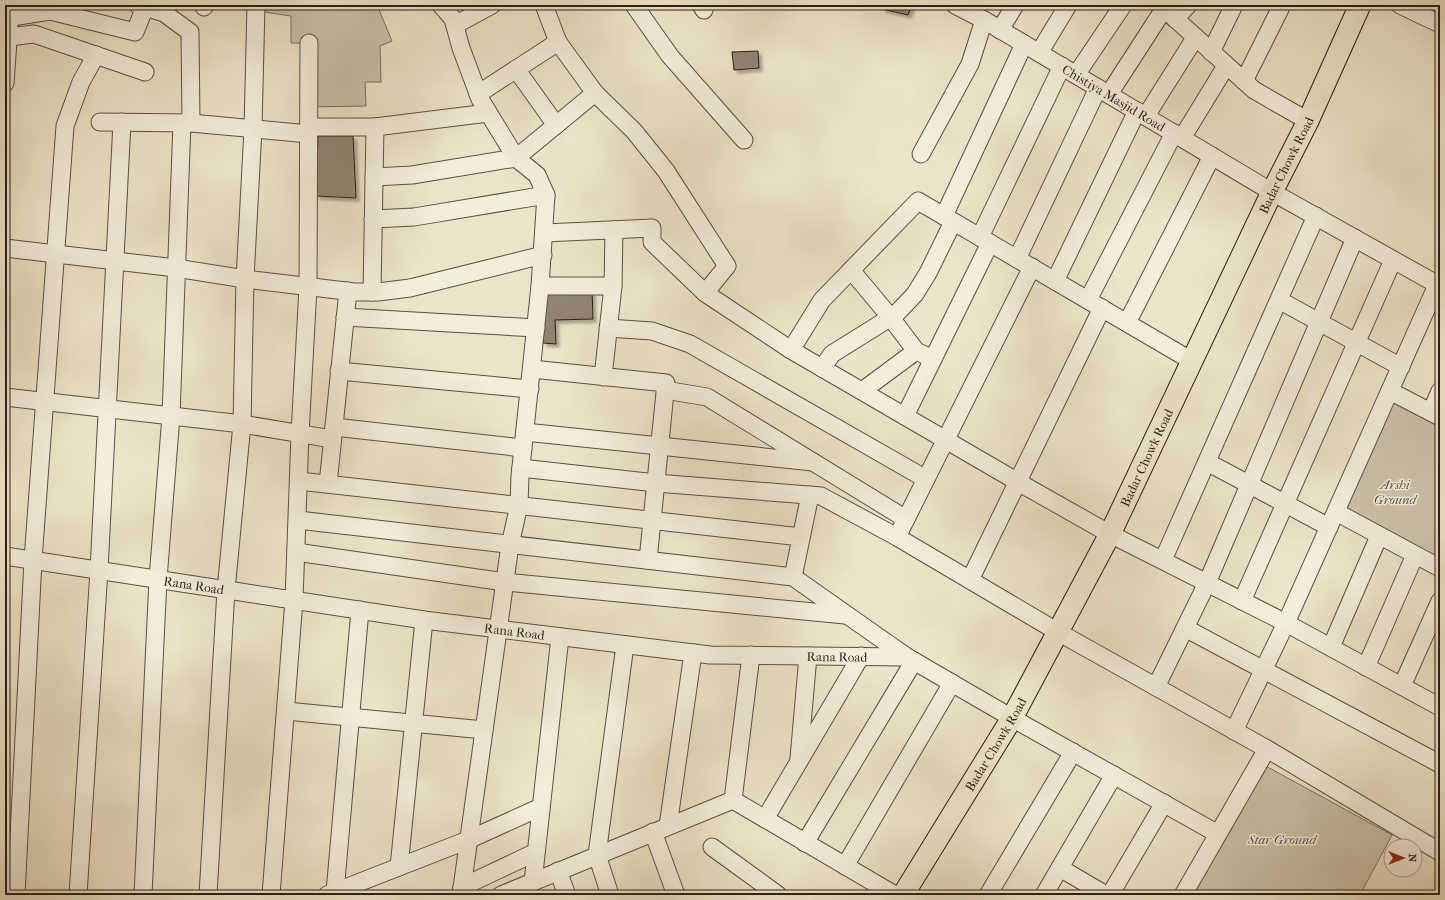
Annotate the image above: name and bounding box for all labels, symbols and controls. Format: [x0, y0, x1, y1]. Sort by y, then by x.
street label: Chistiya Masjid Road [1060, 61, 1169, 135]
street label: Badar Chowk Road [1255, 114, 1317, 216]
street label: Badar Chowk Road [1117, 405, 1176, 509]
park label: Arshi Ground [1374, 477, 1418, 507]
street label: Rana Road [163, 573, 226, 597]
street label: Rana Road [483, 620, 547, 642]
street label: Rana Road [806, 648, 868, 664]
street label: Badar Chowk Road [962, 694, 1030, 793]
park label: Star Ground [1247, 832, 1318, 847]
north arrow [1383, 838, 1423, 878]
text: N [1406, 854, 1419, 863]

